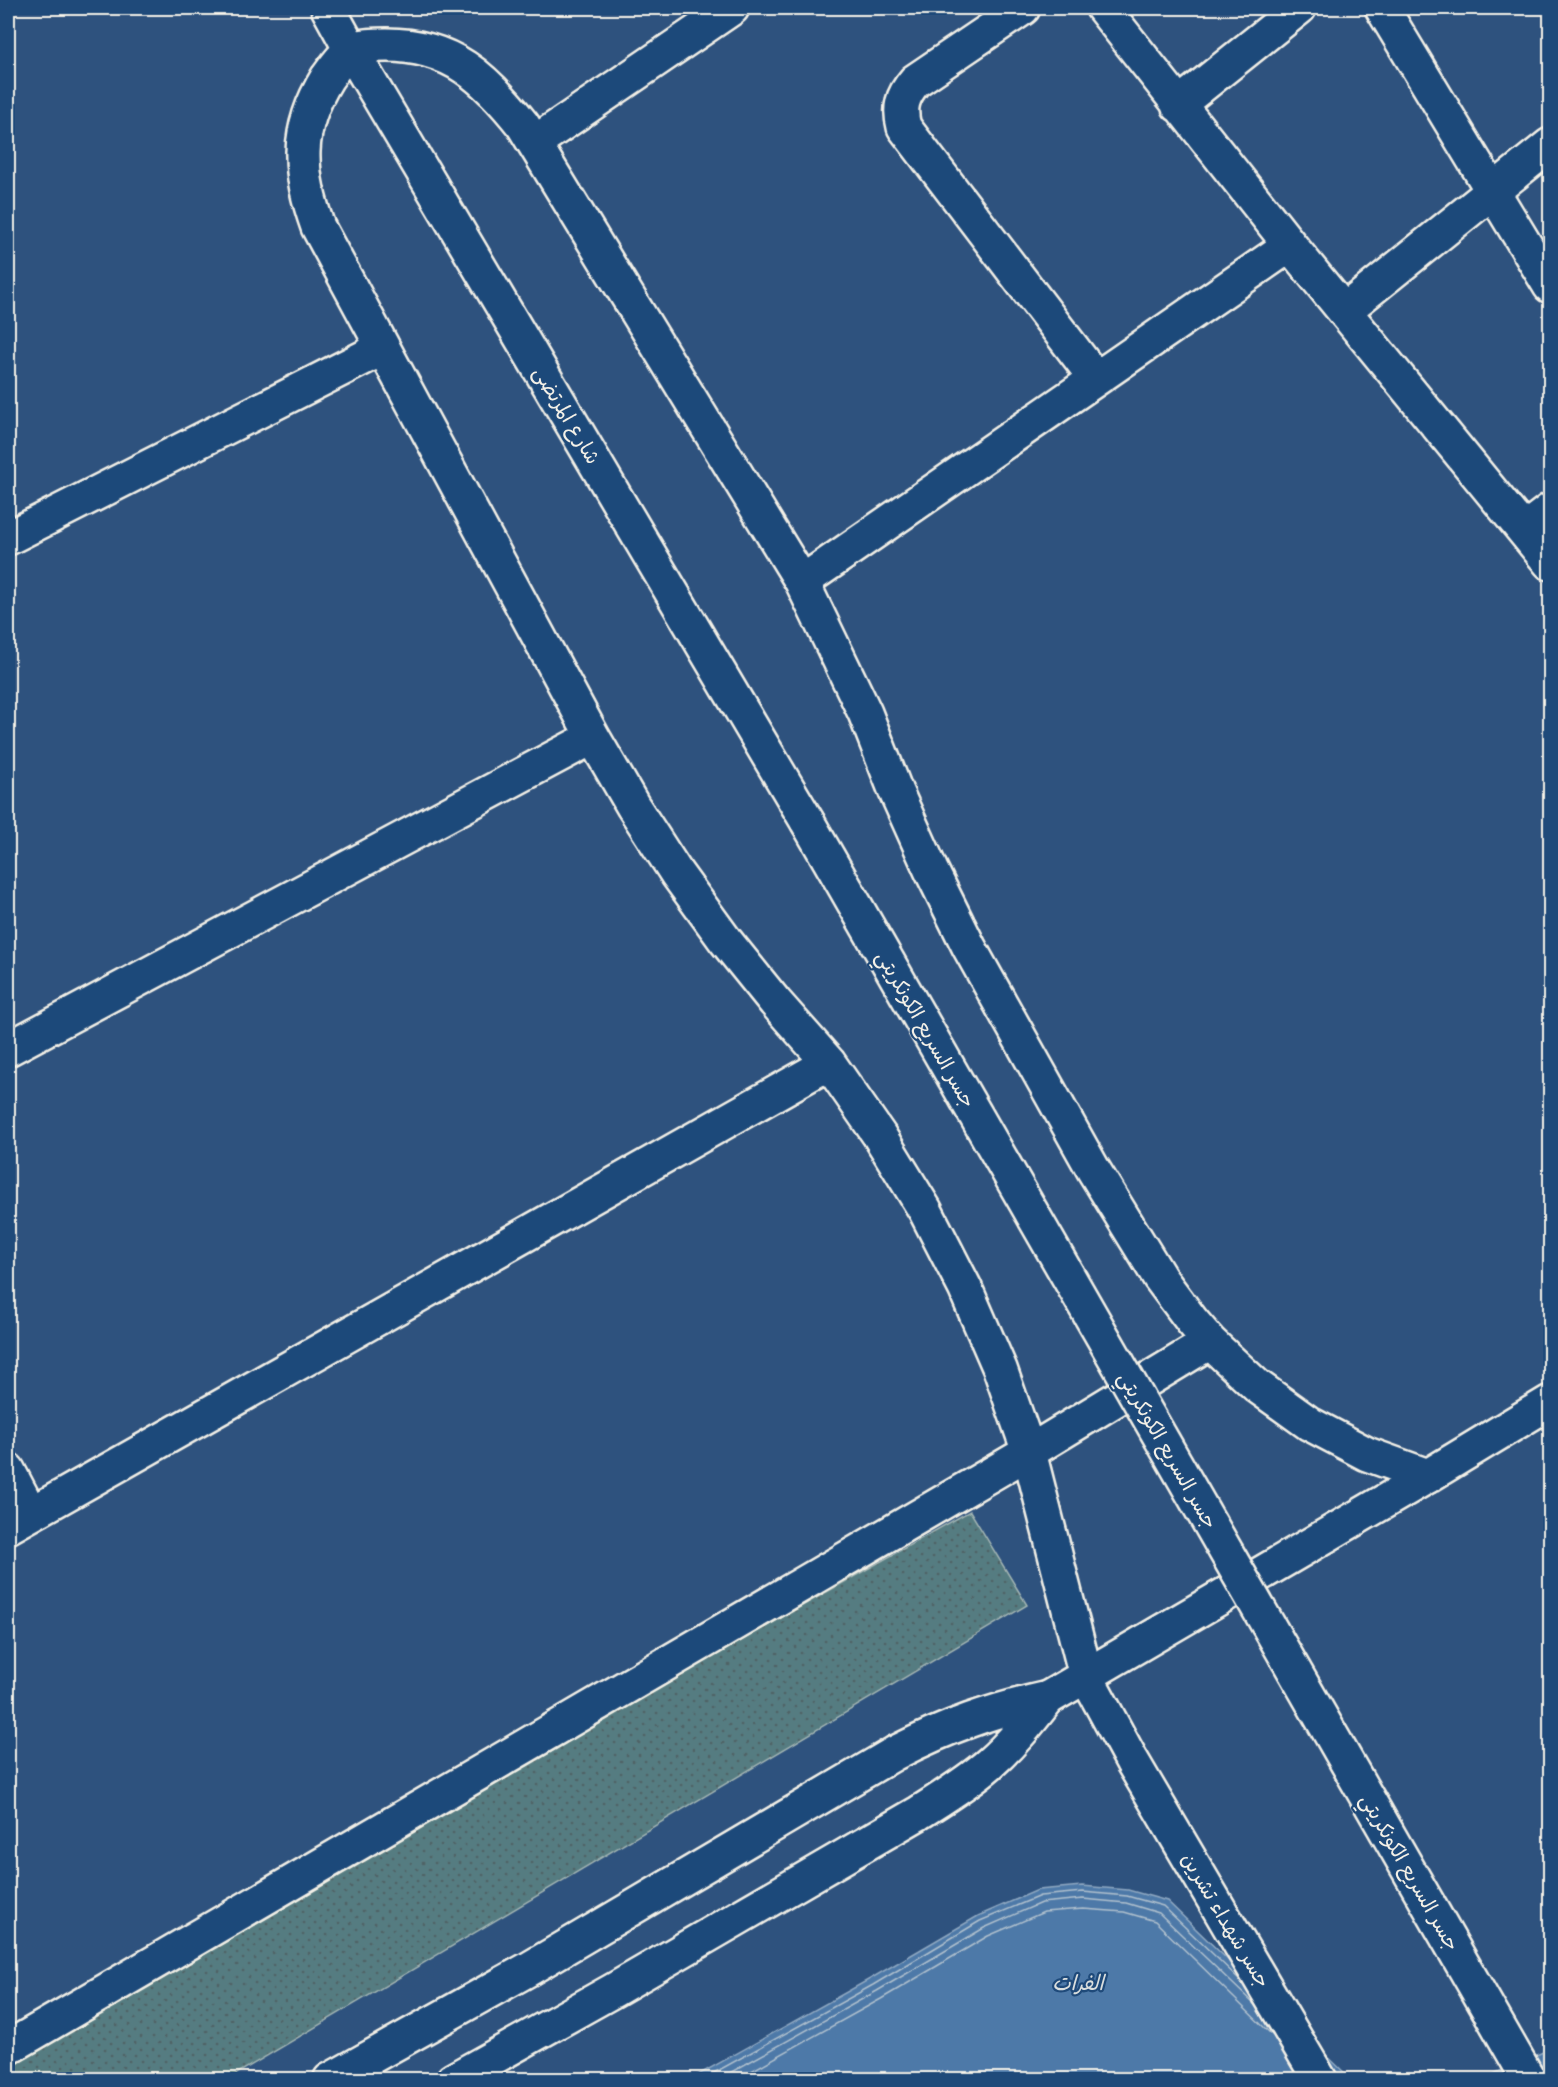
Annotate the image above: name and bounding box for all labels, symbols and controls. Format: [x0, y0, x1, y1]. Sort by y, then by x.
street label: شارع المرتضى [526, 362, 606, 470]
street label: جسر السريع الكونكريتي [866, 946, 981, 1115]
street label: جسر السريع الكونكريتي [1108, 1367, 1223, 1536]
street label: جسر السريع الكونكريتي [1350, 1789, 1465, 1958]
street label: جسر شهداء تشرين [1174, 1848, 1276, 1993]
water label: الفرات [1052, 1970, 1107, 1998]

